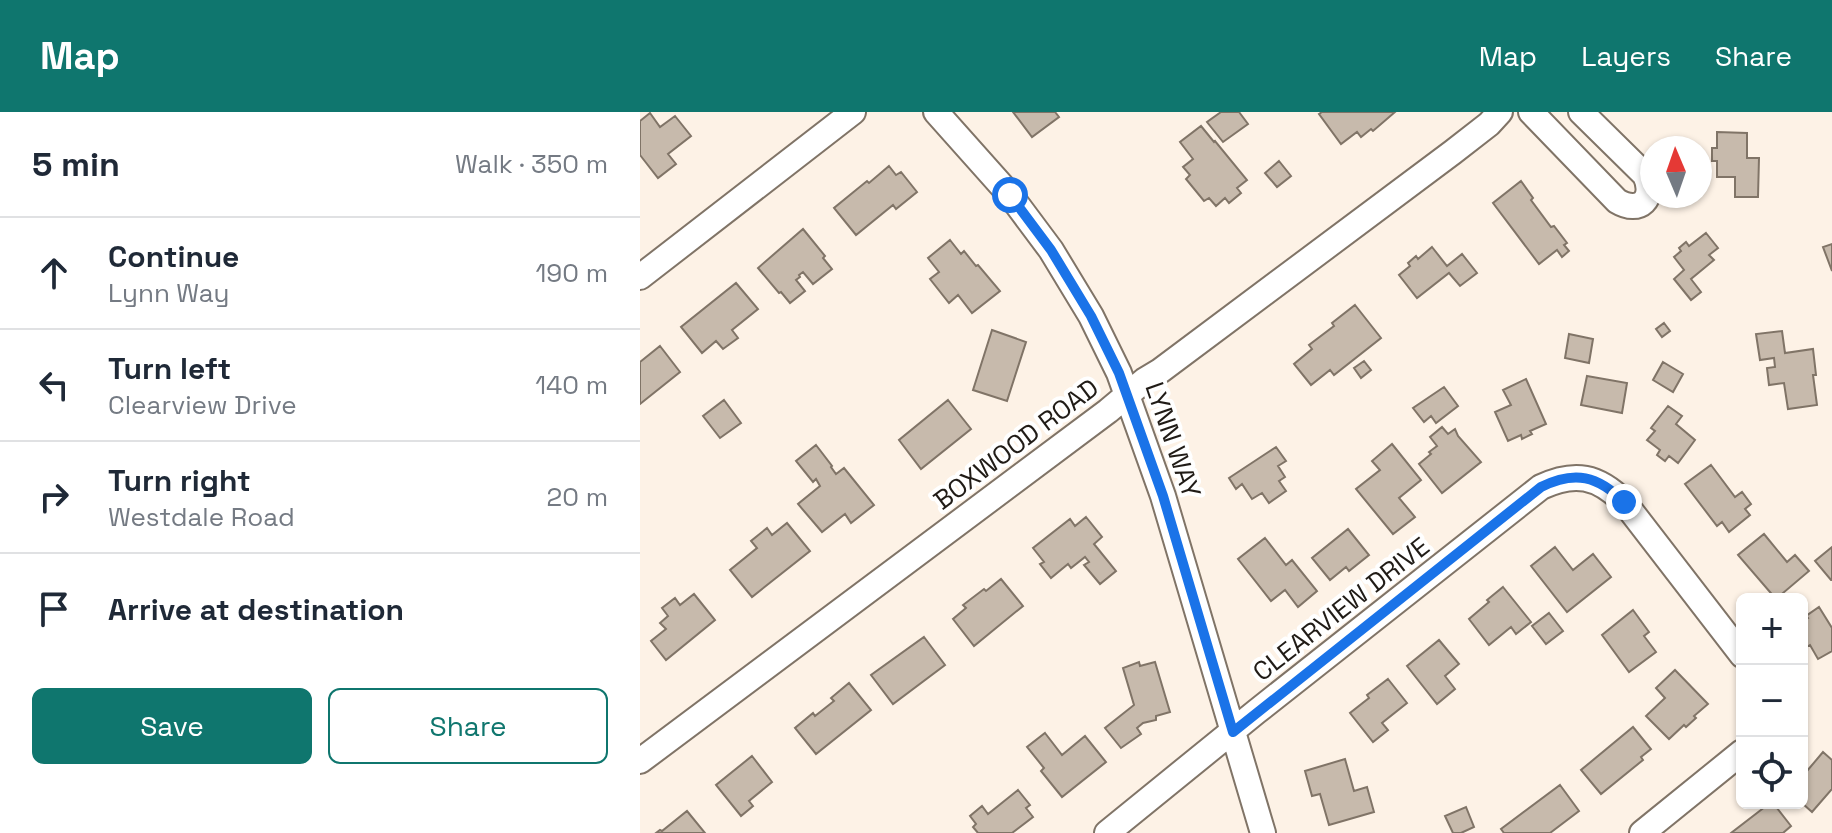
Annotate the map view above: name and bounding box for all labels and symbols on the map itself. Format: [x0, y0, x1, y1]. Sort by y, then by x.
north arrow [1640, 136, 1712, 208]
route start [992, 177, 1028, 213]
street label: BOXWOOD ROAD [927, 371, 1105, 517]
street label: LYNN WAY [1137, 378, 1209, 502]
route end [1606, 484, 1642, 520]
street label: CLEARVIEW DRIVE [1246, 529, 1436, 689]

